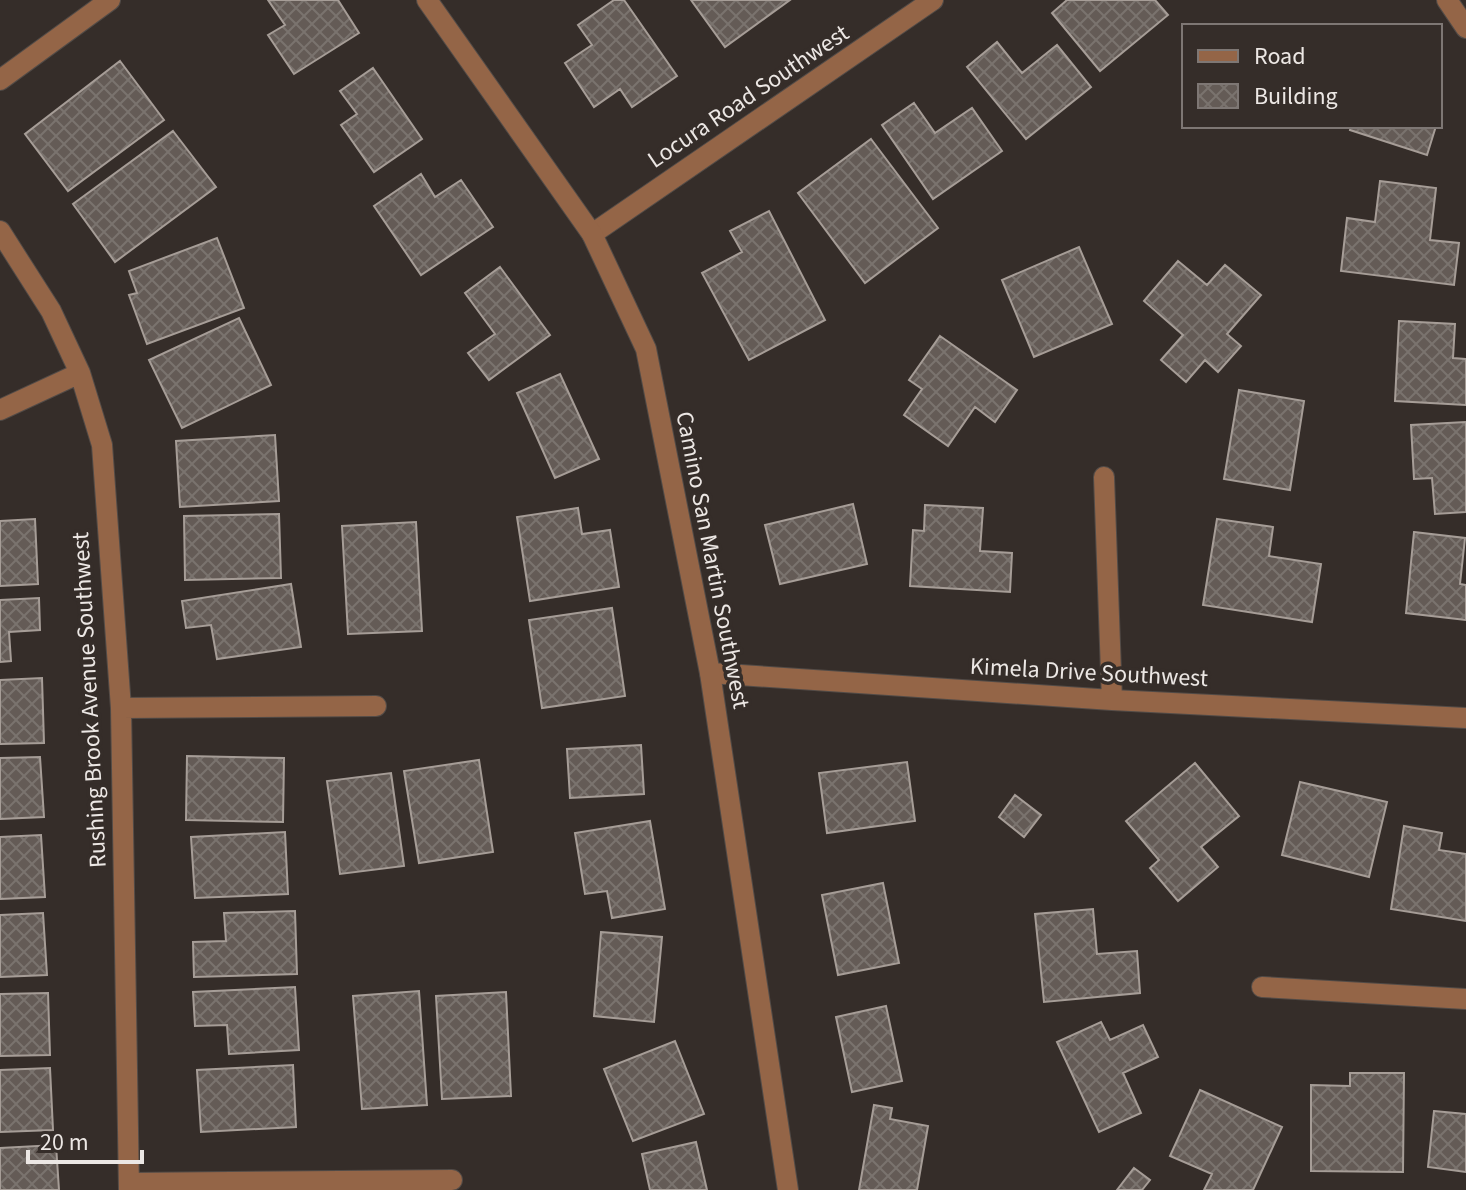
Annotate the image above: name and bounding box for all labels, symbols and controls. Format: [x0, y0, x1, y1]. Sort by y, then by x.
street label: Locura Road Southwest [641, 16, 856, 177]
legend [1182, 24, 1442, 128]
text: Road [1254, 39, 1306, 74]
text: Building [1254, 79, 1338, 114]
street label: Camino San Martin Southwest [667, 409, 758, 712]
street label: Rushing Brook Avenue Southwest [63, 531, 116, 869]
street label: Kimela Drive Southwest [969, 649, 1209, 696]
scale bar [28, 1114, 142, 1164]
text: 20 m [40, 1125, 89, 1160]

